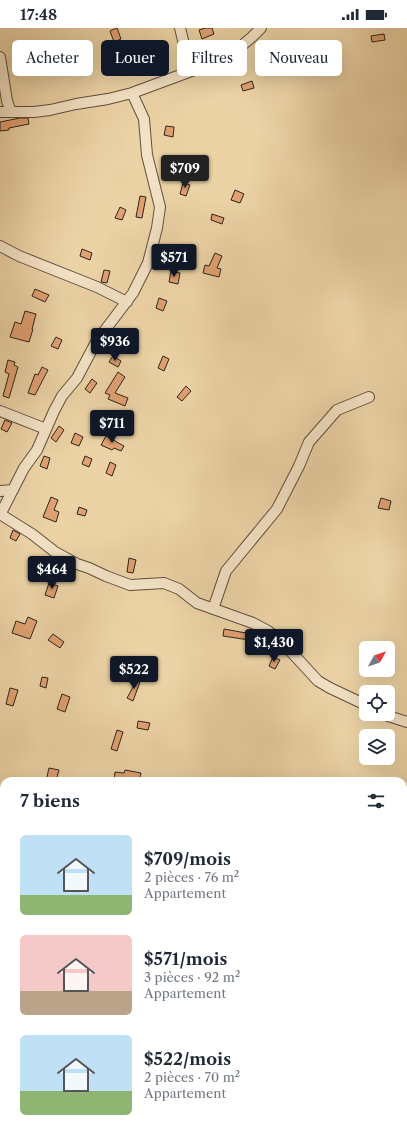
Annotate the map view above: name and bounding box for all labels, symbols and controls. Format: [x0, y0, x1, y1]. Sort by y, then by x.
text: 17:48 [20, 5, 57, 24]
chip: Acheter [12, 40, 93, 76]
chip: Louer [101, 40, 169, 76]
chip: Filtres [177, 40, 247, 76]
chip: Nouveau [255, 40, 342, 76]
pin: $709 [161, 155, 209, 189]
text: $709 [170, 160, 200, 176]
pin: $571 [150, 244, 198, 278]
text: $571 [160, 249, 188, 265]
pin: $936 [91, 328, 139, 362]
text: $936 [100, 333, 130, 349]
pin: $711 [88, 410, 136, 444]
text: $711 [99, 415, 125, 431]
pin: $464 [28, 556, 76, 590]
text: $464 [37, 561, 67, 577]
pin: $1,430 [241, 629, 307, 663]
text: $1,430 [254, 634, 294, 650]
north arrow [359, 641, 395, 677]
map controls [359, 641, 395, 765]
pin: $522 [110, 656, 158, 690]
text: $522 [119, 661, 149, 677]
button: locate [359, 685, 395, 721]
button: layers [359, 729, 395, 765]
icon: filters [365, 790, 387, 812]
text: 7 biens [20, 791, 80, 811]
text: $709/mois [144, 849, 231, 869]
icon: home [52, 851, 100, 899]
text: 2 pièces · 76 m² [144, 869, 239, 885]
text: Appartement [144, 885, 226, 901]
text: $571/mois [144, 949, 227, 969]
icon: home [52, 951, 100, 999]
text: 3 pièces · 92 m² [144, 969, 240, 985]
text: Appartement [144, 985, 226, 1001]
text: $522/mois [144, 1049, 231, 1069]
icon: home [52, 1051, 100, 1099]
text: 2 pièces · 70 m² [144, 1069, 240, 1085]
text: Appartement [144, 1085, 226, 1101]

